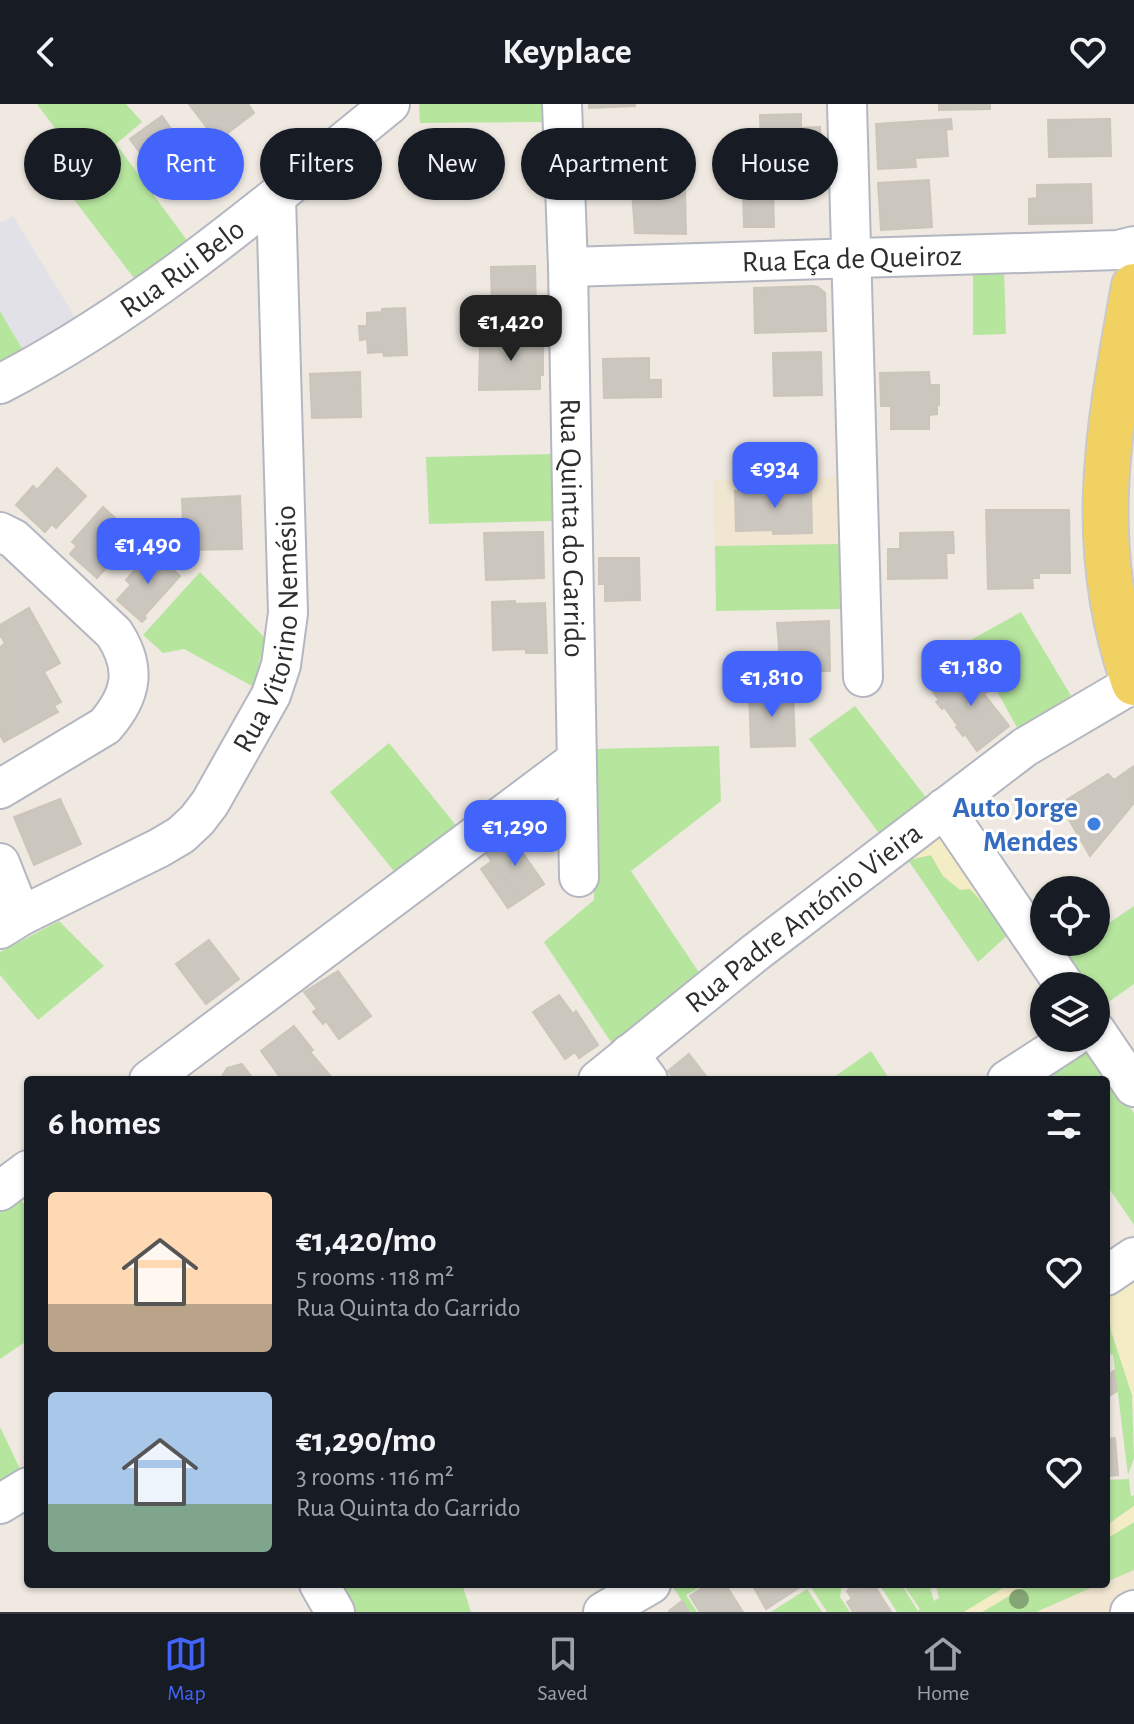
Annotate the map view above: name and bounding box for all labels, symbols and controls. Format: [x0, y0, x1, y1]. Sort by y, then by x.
icon: back [24, 30, 68, 74]
icon: heart [1066, 30, 1110, 74]
text: Keyplace [502, 34, 632, 70]
chip: Buy [24, 128, 121, 200]
chip: Rent [137, 128, 244, 200]
chip: Filters [260, 128, 382, 200]
chip: New [398, 128, 505, 200]
chip: Apartment [521, 128, 696, 200]
chip: House [712, 128, 838, 200]
street label: Rua Rui Belo [115, 214, 250, 324]
street label: Rua Eça de Queiroz [741, 241, 962, 278]
pin: €1,420 [446, 295, 576, 363]
text: €1,420 [478, 308, 544, 334]
street label: Rua Quinta do Garrido [554, 398, 589, 658]
pin: €934 [728, 442, 822, 510]
text: €934 [751, 455, 799, 481]
street label: Rua Vitorino Nemésio [228, 505, 304, 758]
pin: €1,490 [83, 518, 213, 586]
text: €1,490 [115, 531, 181, 557]
pin: €1,180 [906, 640, 1036, 708]
pin: €1,810 [707, 651, 837, 719]
text: €1,180 [939, 653, 1003, 679]
text: €1,810 [740, 664, 804, 690]
place label: Auto Jorge Mendes [952, 793, 1078, 857]
pin: €1,290 [450, 800, 580, 868]
text: €1,290 [482, 813, 548, 839]
marker: Auto Jorge Mendes [1085, 815, 1103, 833]
street label: Rua Padre António Vieira [680, 817, 928, 1019]
map controls [1030, 876, 1110, 1052]
button: locate [1030, 876, 1110, 956]
button: layers [1030, 972, 1110, 1052]
icon: filters [1042, 1102, 1086, 1146]
text: 6 homes [48, 1107, 161, 1141]
icon: home [112, 1224, 208, 1320]
text: €1,420/mo [296, 1224, 437, 1258]
icon: heart [1042, 1250, 1086, 1294]
text: 5 rooms · 118 m² [296, 1264, 454, 1290]
text: Rua Quinta do Garrido [296, 1295, 521, 1321]
icon: home [112, 1424, 208, 1520]
text: €1,290/mo [296, 1424, 436, 1458]
icon: heart [1042, 1450, 1086, 1494]
text: 3 rooms · 116 m² [296, 1464, 454, 1490]
text: Rua Quinta do Garrido [296, 1495, 521, 1521]
tab: Map [164, 1632, 208, 1706]
tab: Saved [537, 1632, 588, 1706]
tab: Home [917, 1632, 970, 1706]

